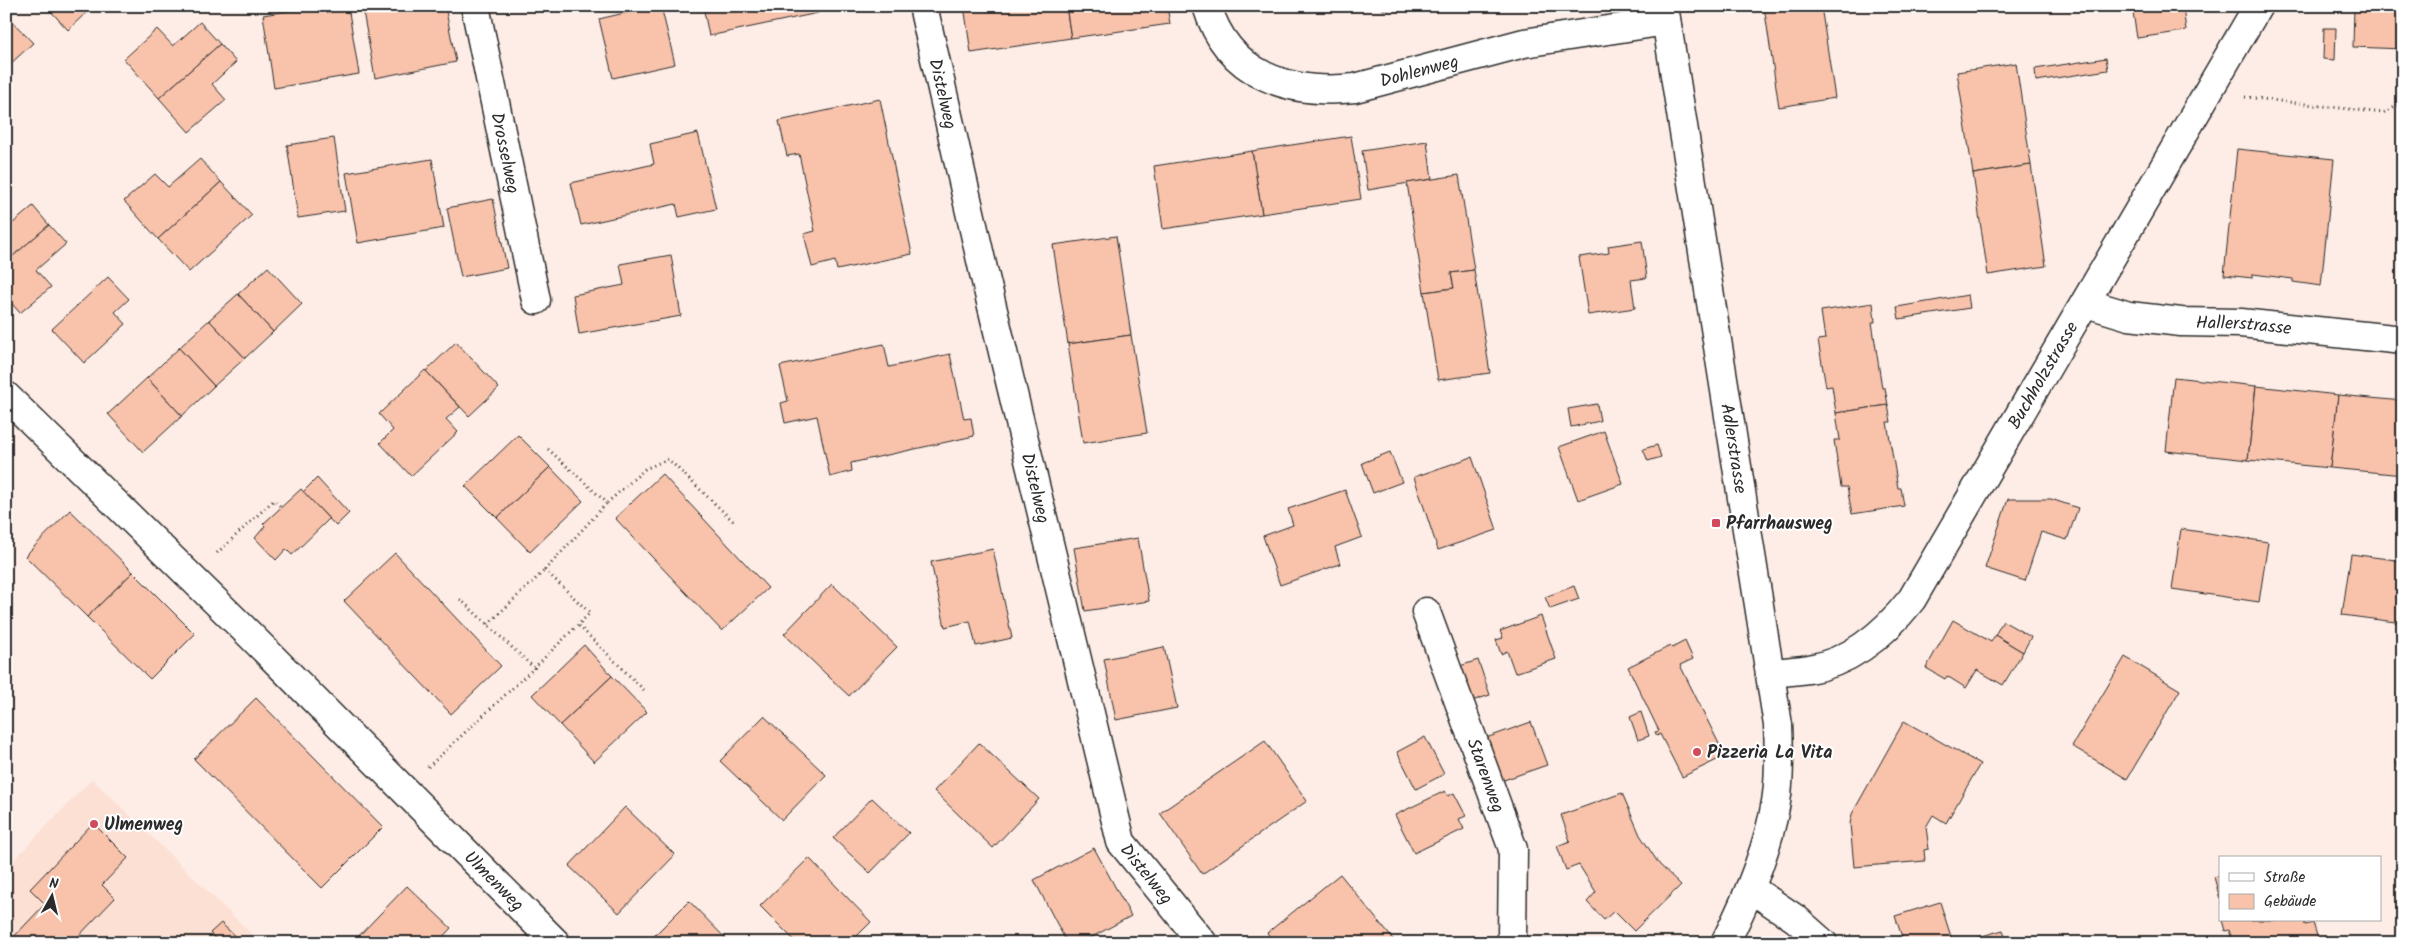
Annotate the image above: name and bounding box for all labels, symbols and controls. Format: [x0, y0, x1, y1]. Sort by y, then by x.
street label: Dohlenweg [1377, 48, 1462, 97]
street label: Distelweg [919, 56, 964, 132]
street label: Drosselweg [481, 110, 527, 196]
street label: Hallerstrasse [2195, 309, 2293, 344]
street label: Buchholzstrasse [2001, 316, 2087, 435]
street label: Adlerstrasse [1711, 402, 1754, 496]
street label: Distelweg [1012, 450, 1057, 527]
place label: Pfarrhausweg [1726, 510, 1833, 539]
marker: Pfarrhausweg [1710, 517, 1722, 529]
street label: Starenweg [1458, 735, 1512, 817]
place label: Pizzeria La Vita [1707, 739, 1832, 768]
marker: Pizzeria La Vita [1691, 746, 1703, 758]
place label: Ulmenweg [104, 811, 183, 840]
marker: Ulmenweg [88, 818, 100, 830]
street label: Distelweg [1112, 838, 1180, 912]
street label: Ulmenweg [456, 845, 530, 919]
legend [2219, 856, 2382, 922]
text: Straße [2264, 866, 2306, 890]
north arrow [28, 872, 78, 922]
text: N [48, 873, 60, 896]
text: Gebäude [2264, 890, 2317, 914]

